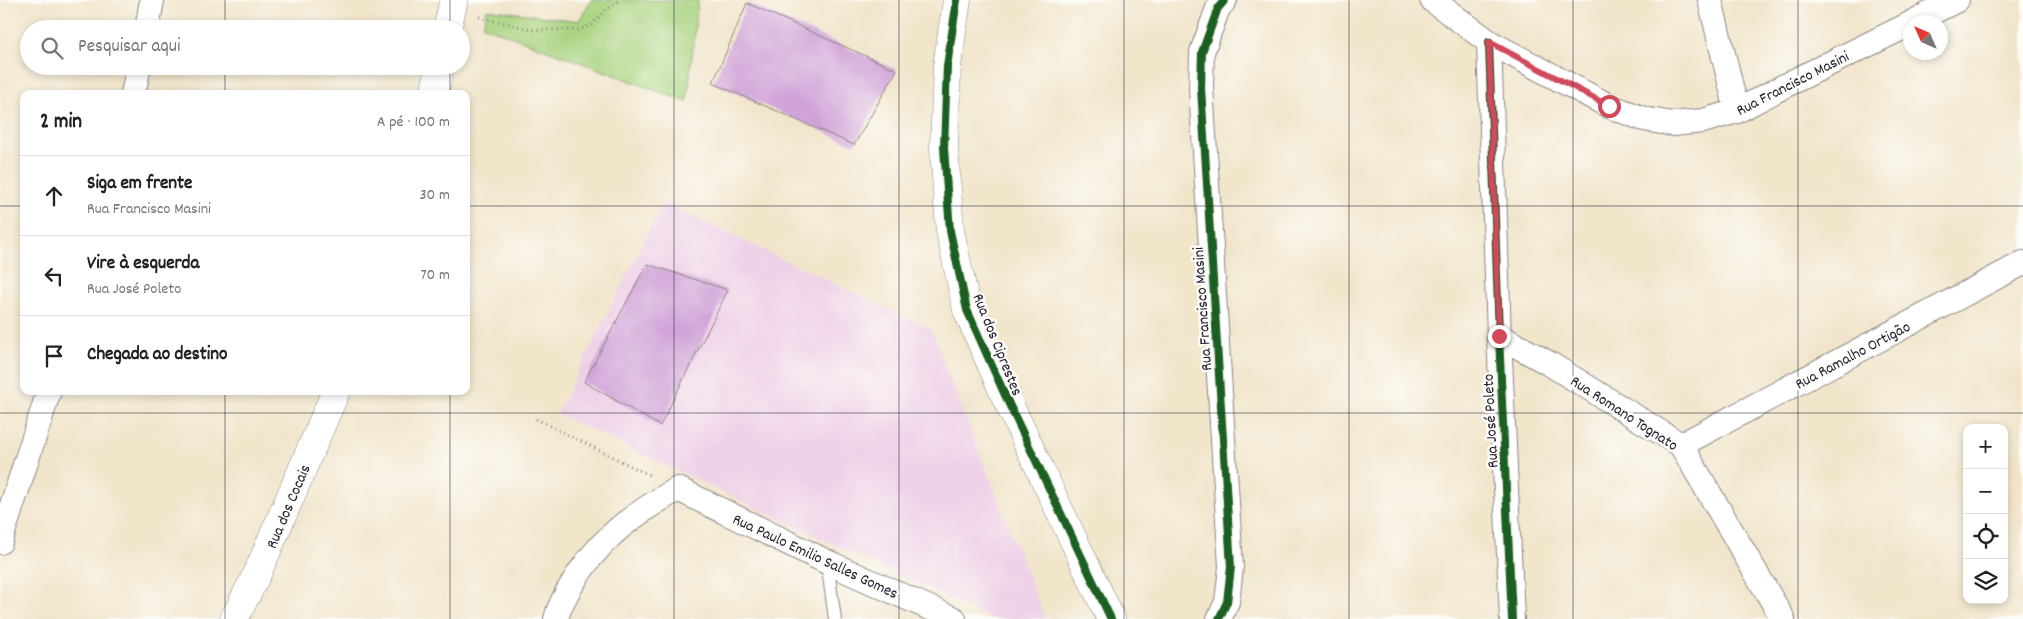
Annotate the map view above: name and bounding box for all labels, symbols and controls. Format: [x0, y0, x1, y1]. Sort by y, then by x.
north arrow [1903, 15, 1948, 60]
search box [20, 20, 470, 75]
icon: search [38, 34, 66, 62]
text: Pesquisar aqui [78, 34, 180, 61]
street label: Rua Francisco Masini [1733, 46, 1854, 123]
route start [1598, 95, 1621, 118]
text: 2 min [40, 108, 82, 138]
text: A pé · 100 m [377, 111, 450, 134]
text: Siga em frente [87, 171, 192, 198]
icon: ahead [40, 182, 68, 210]
text: 30 m [420, 184, 450, 207]
text: Rua Francisco Masini [87, 198, 211, 221]
street label: Rua Francisco Masini [1188, 246, 1219, 371]
text: Vire à esquerda [87, 251, 199, 278]
icon: left [40, 262, 68, 290]
text: 70 m [420, 264, 450, 287]
text: Rua José Poleto [87, 278, 181, 301]
street label: Rua dos Ciprestes [966, 290, 1028, 400]
street label: Rua Ramalho Ortigão [1791, 316, 1915, 396]
route end [1488, 325, 1511, 348]
icon: arrive [40, 342, 68, 370]
text: Chegada ao destino [87, 342, 228, 369]
street label: Rua Romano Tognato [1565, 371, 1682, 458]
street label: Rua José Poleto [1478, 373, 1505, 469]
map controls [1963, 424, 2008, 604]
button: + [1963, 424, 2008, 469]
street label: Rua dos Cocais [261, 461, 317, 553]
button: − [1963, 469, 2008, 514]
street label: Rua Paulo Emilio Salles Gomes [728, 509, 902, 606]
button: locate [1963, 514, 2008, 559]
button: layers [1963, 559, 2008, 604]

